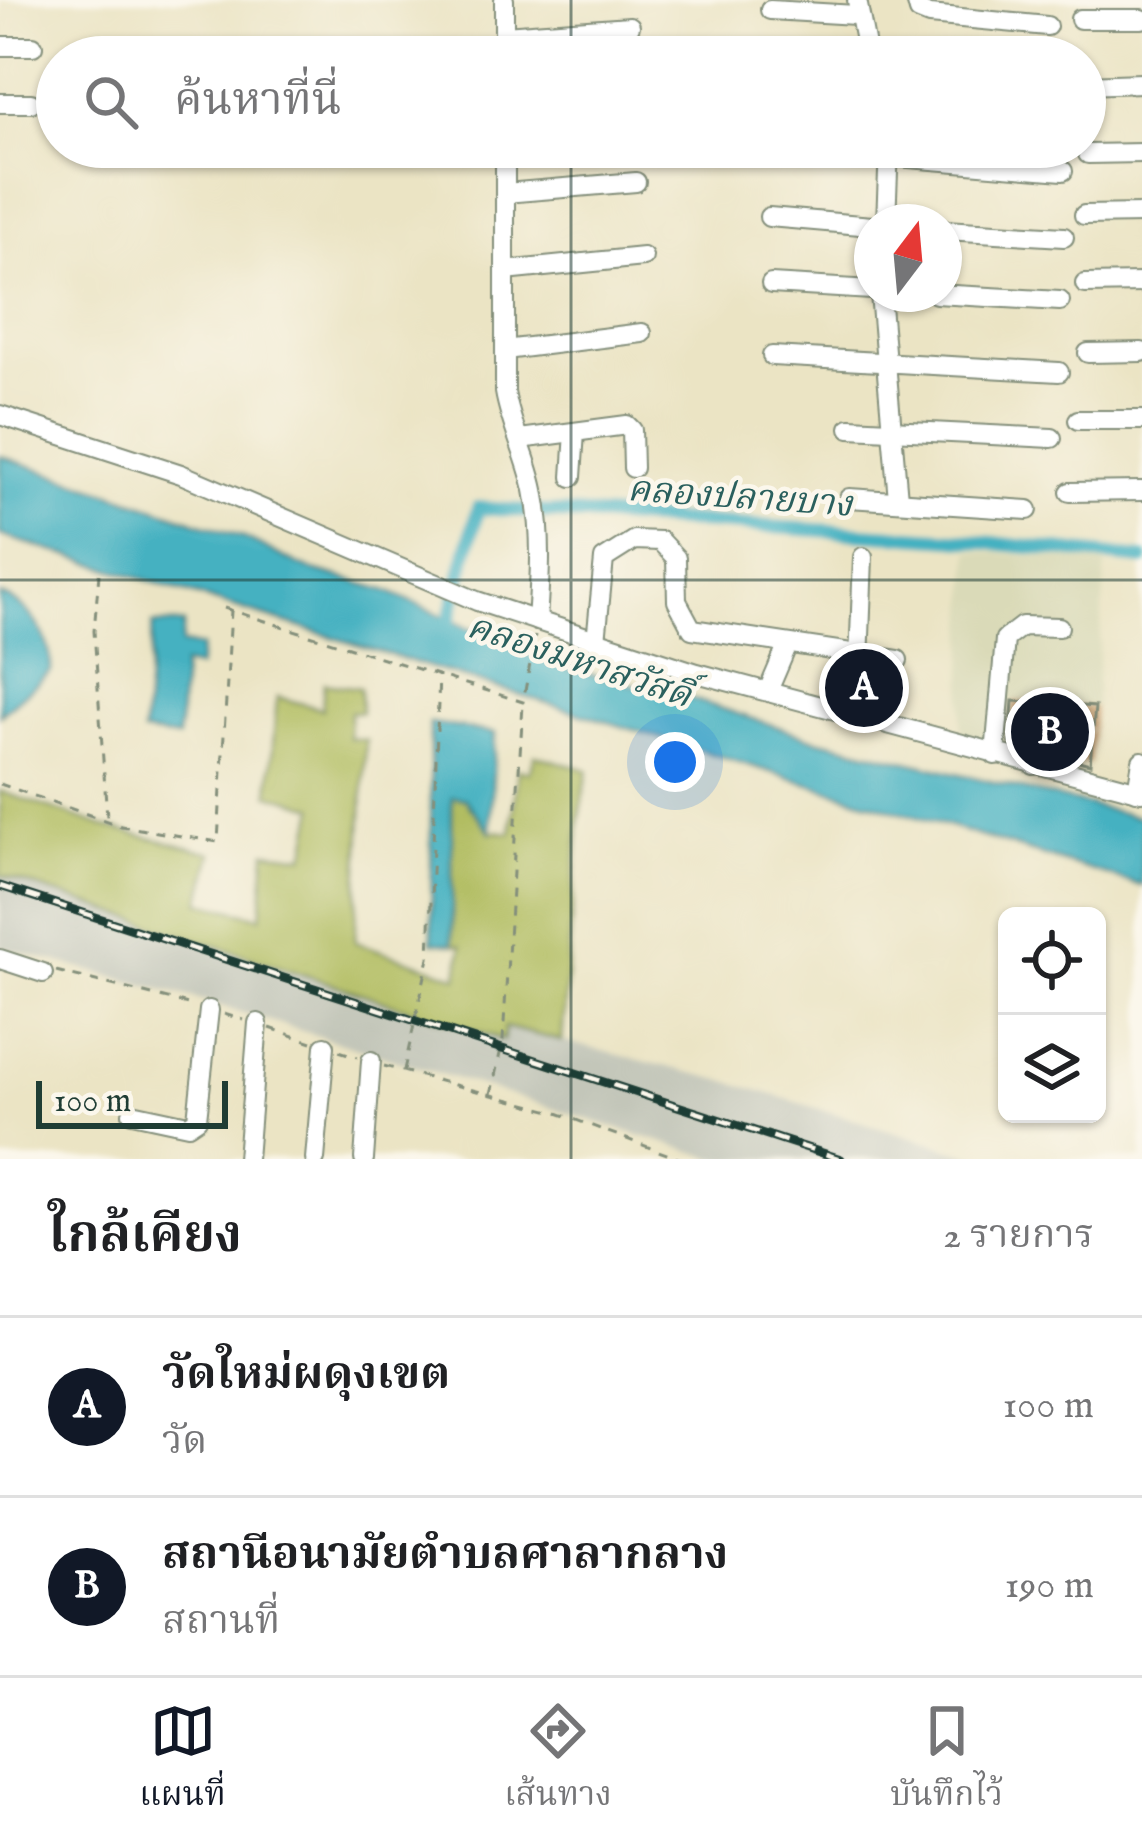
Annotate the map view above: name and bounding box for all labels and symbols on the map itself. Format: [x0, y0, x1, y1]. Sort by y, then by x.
north arrow [854, 204, 962, 312]
water label: คลองปลายบาง [626, 467, 856, 529]
water label: คลองมหาสวัสดิ์ [461, 599, 708, 723]
pin: A [825, 643, 903, 733]
pin: B [1011, 687, 1089, 777]
your location [645, 732, 705, 792]
scale bar [36, 1075, 228, 1128]

